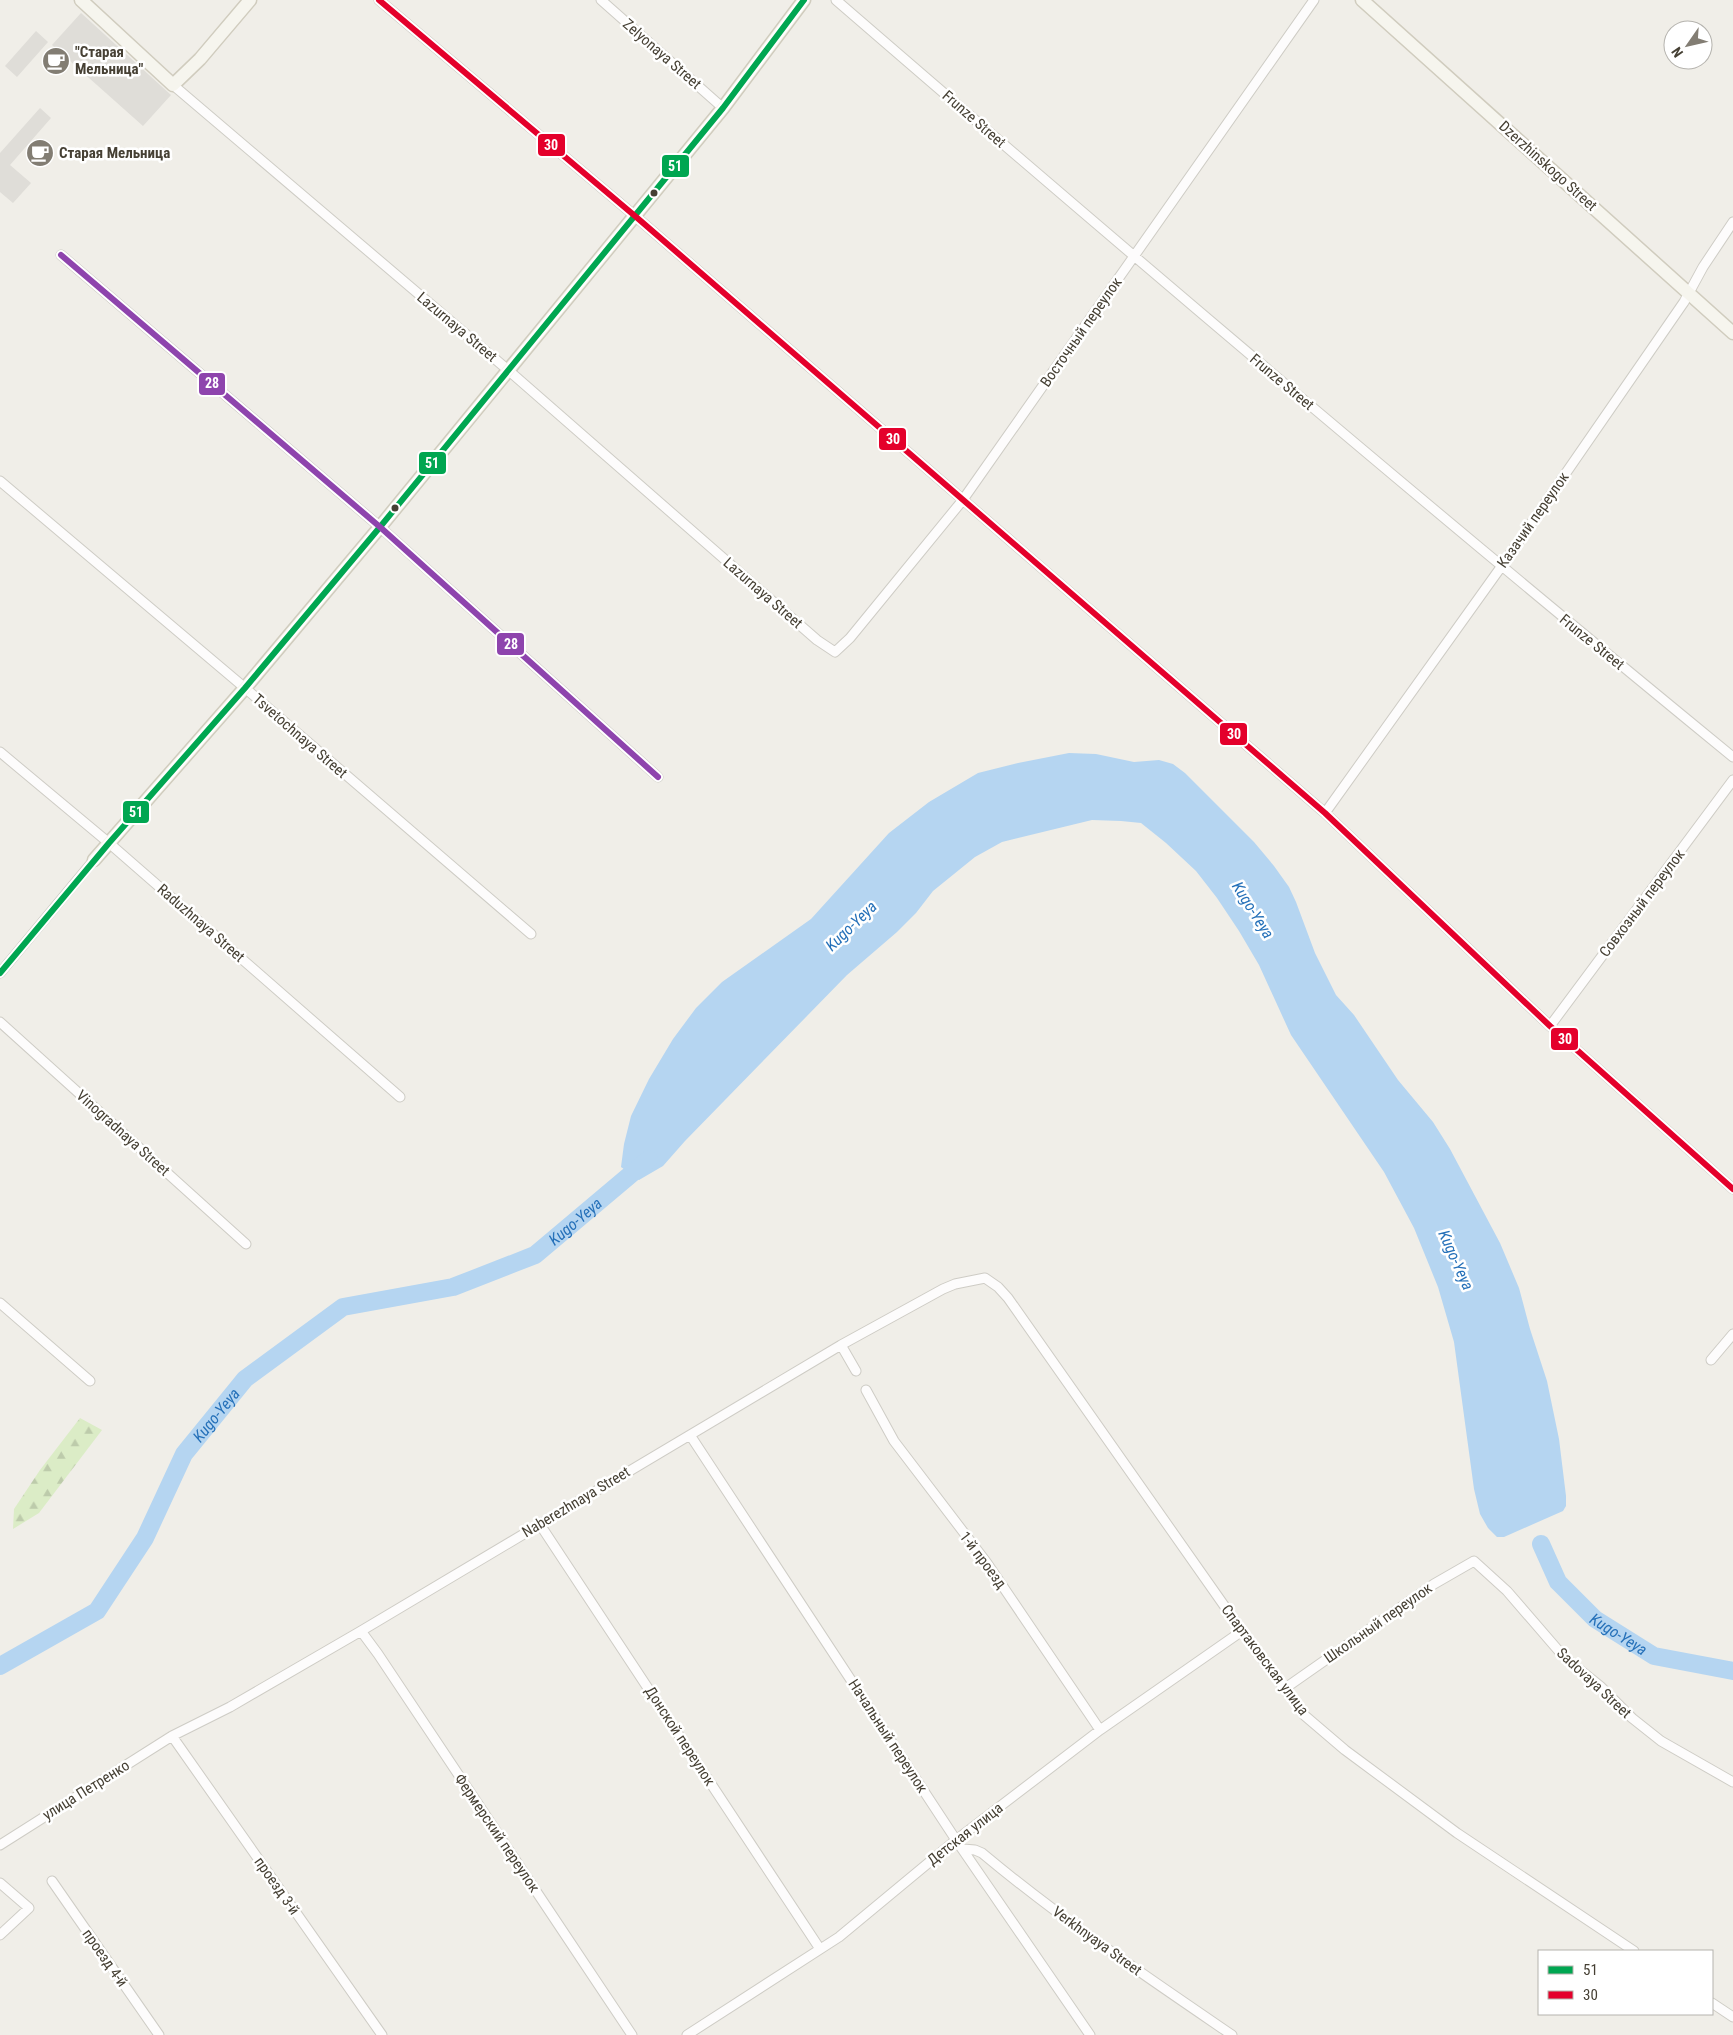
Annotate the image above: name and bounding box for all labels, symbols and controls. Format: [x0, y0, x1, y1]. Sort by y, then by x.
street label: Zelyonaya Street [619, 15, 705, 93]
north arrow [1663, 20, 1713, 70]
place label: "Старая Мельница" [75, 43, 143, 78]
text: N [1668, 44, 1686, 60]
cafe icon: "Старая Мельница" [41, 46, 71, 76]
street label: Frunze Street [939, 87, 1009, 151]
street label: Dzerzhinskogo Street [1495, 117, 1601, 215]
line badge: 30 [537, 133, 566, 157]
text: 30 [544, 137, 558, 153]
cafe icon: Старая Мельница [25, 138, 55, 168]
place label: Старая Мельница [59, 144, 170, 162]
line badge: 51 [661, 154, 690, 178]
text: 51 [668, 158, 682, 174]
unlabelled marker [649, 188, 659, 198]
street label: Восточный переулок [1036, 274, 1126, 390]
street label: Lazurnaya Street [413, 288, 501, 366]
street label: Frunze Street [1246, 350, 1318, 414]
line badge: 28 [198, 372, 226, 396]
text: 28 [205, 375, 219, 391]
line badge: 30 [878, 427, 907, 451]
text: 30 [886, 431, 900, 447]
line badge: 51 [418, 451, 447, 475]
text: 51 [425, 455, 439, 471]
street label: Казачий переулок [1493, 469, 1573, 571]
unlabelled marker [390, 503, 400, 513]
street label: Lazurnaya Street [720, 554, 806, 632]
street label: Frunze Street [1556, 610, 1628, 674]
line badge: 28 [496, 632, 525, 656]
text: 28 [504, 636, 518, 652]
street label: Tsvetochnaya Street [249, 690, 351, 782]
line badge: 30 [1219, 722, 1248, 746]
text: 30 [1227, 726, 1241, 742]
line badge: 51 [122, 800, 150, 824]
text: 51 [129, 804, 143, 820]
street label: Совхозный переулок [1596, 845, 1688, 961]
water label: Kugo-Yeya [1228, 878, 1278, 942]
street label: Raduzhnaya Street [154, 880, 248, 966]
water label: Kugo-Yeya [821, 897, 881, 955]
line badge: 30 [1550, 1027, 1579, 1051]
text: 30 [1558, 1031, 1572, 1047]
street label: Vinogradnaya Street [73, 1086, 173, 1180]
water label: Kugo-Yeya [545, 1193, 606, 1249]
water label: Kugo-Yeya [1434, 1227, 1478, 1293]
water label: Kugo-Yeya [188, 1384, 243, 1446]
street label: Naberezhnaya Street [519, 1463, 633, 1541]
street label: 1-й проезд [956, 1528, 1010, 1592]
street label: Школьный переулок [1321, 1579, 1435, 1667]
street label: Спартаковская улица [1217, 1601, 1313, 1719]
water label: Kugo-Yeya [1587, 1609, 1651, 1659]
street label: Sadovaya Street [1553, 1644, 1635, 1722]
street label: Начальный переулок [845, 1676, 931, 1796]
street label: Донской переулок [641, 1683, 719, 1789]
street label: улица Петренко [39, 1756, 133, 1824]
street label: Фермерский переулок [451, 1770, 543, 1896]
street label: Детская улица [924, 1799, 1006, 1869]
street label: проезд 3-й [251, 1854, 303, 1918]
street label: Verkhnyaya Street [1049, 1903, 1145, 1979]
street label: проезд 4-й [79, 1926, 131, 1990]
legend [1538, 1950, 1713, 2015]
text: 51 [1583, 1961, 1598, 1979]
text: 30 [1583, 1986, 1598, 2004]

